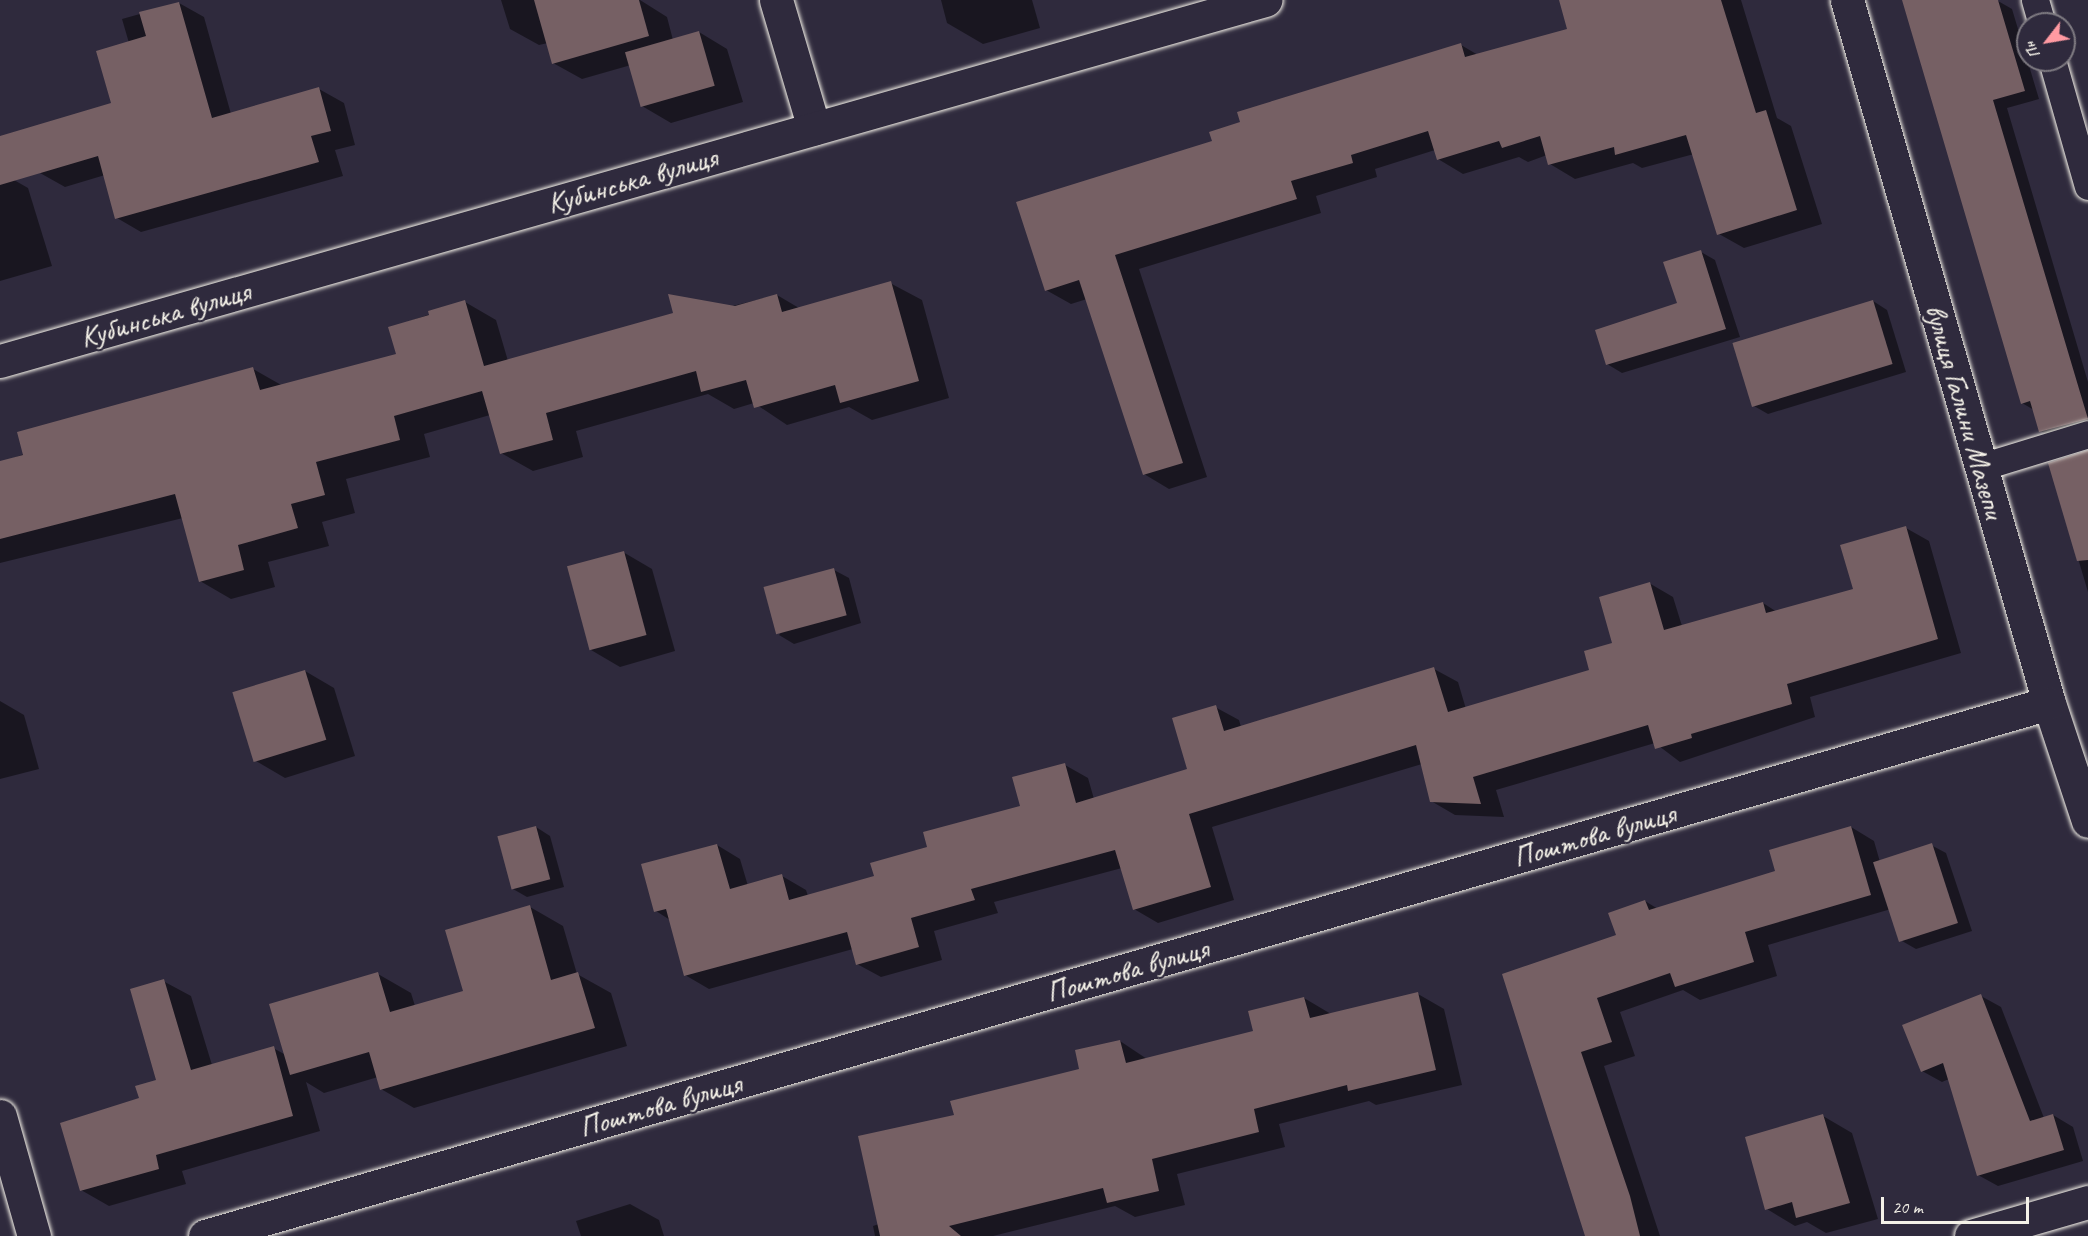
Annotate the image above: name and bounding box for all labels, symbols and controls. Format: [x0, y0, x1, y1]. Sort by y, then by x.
north arrow [2016, 12, 2076, 72]
text: Пн [2019, 38, 2045, 63]
street label: Кубинська вулиця [543, 139, 721, 221]
street label: Кубинська вулиця [76, 273, 254, 355]
street label: вулиця Галини Мазепи [1917, 300, 2013, 522]
street label: Поштова вулиця [1509, 795, 1679, 875]
street label: Поштова вулиця [1042, 930, 1212, 1010]
street label: Поштова вулиця [575, 1065, 745, 1145]
scale bar [1884, 1185, 2032, 1223]
text: 20 m [1892, 1196, 1923, 1218]

